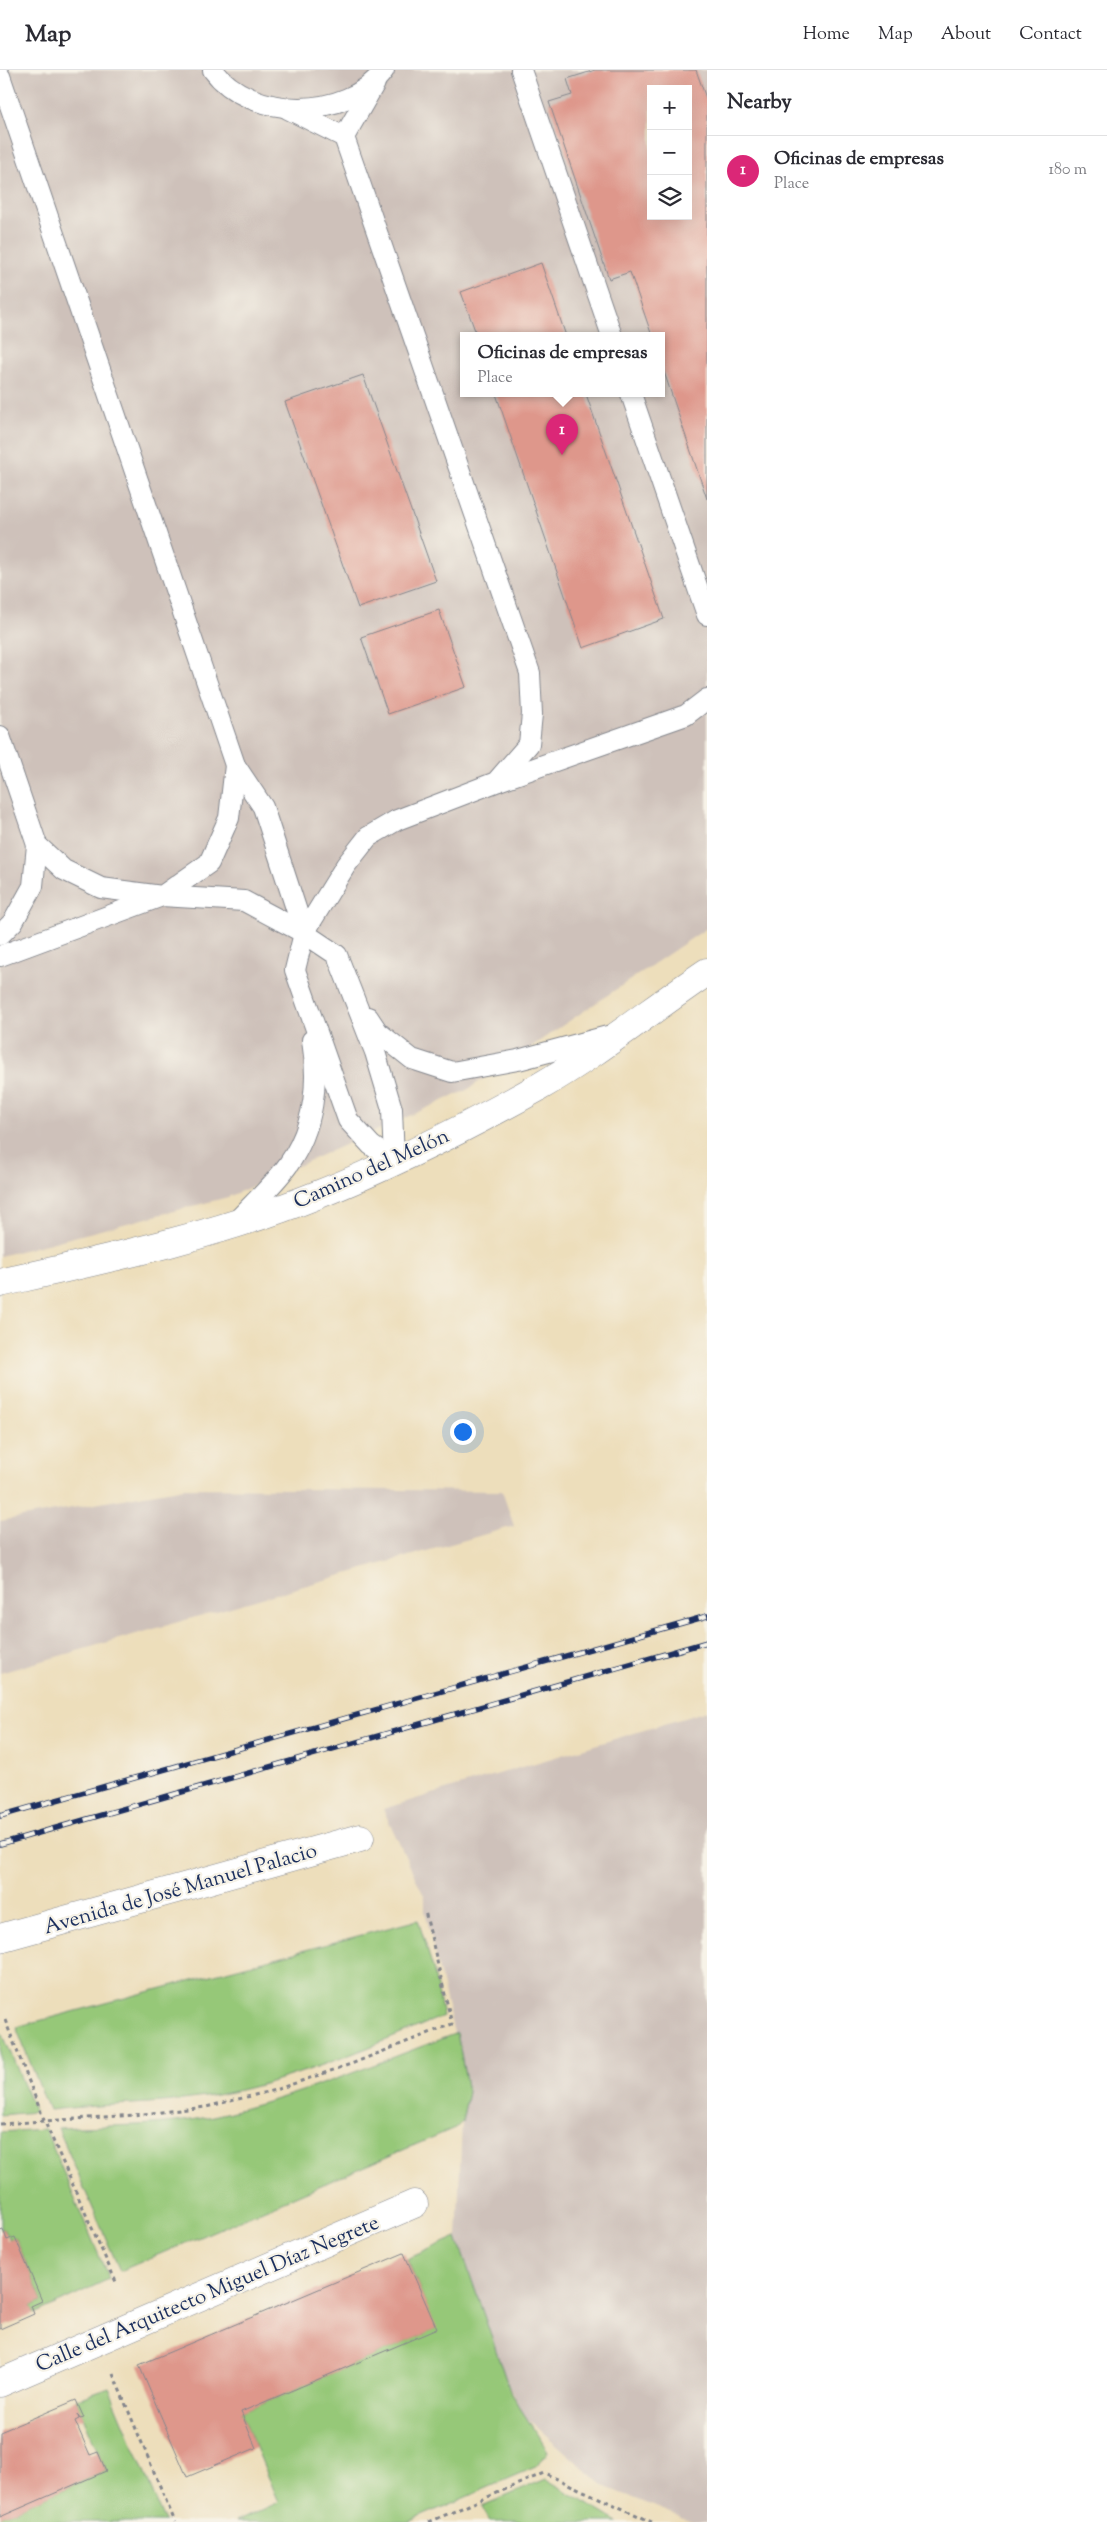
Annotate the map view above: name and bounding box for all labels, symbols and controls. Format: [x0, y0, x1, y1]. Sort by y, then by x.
text: Map [25, 18, 71, 52]
text: Home [803, 22, 850, 48]
text: Map [878, 22, 913, 48]
text: About [941, 22, 991, 48]
text: Contact [1019, 22, 1082, 48]
map controls [647, 85, 692, 220]
button: + [647, 85, 692, 130]
text: Nearby [727, 88, 792, 118]
button: − [647, 130, 692, 175]
text: Oficinas de empresas [774, 146, 944, 173]
text: 1 [740, 159, 746, 182]
text: 180 m [1048, 159, 1087, 182]
text: Place [774, 173, 809, 196]
button: layers [647, 175, 692, 220]
popup [460, 332, 665, 397]
text: Oficinas de empresas [477, 340, 648, 367]
text: Place [477, 367, 513, 390]
pin: 1 [546, 414, 578, 455]
street label: Camino del Melón [289, 1122, 455, 1218]
your location [450, 1419, 476, 1445]
street label: Avenida de José Manuel Palacio [40, 1837, 321, 1943]
street label: Calle del Arquitecto Miguel Díaz Negrete [31, 2209, 384, 2381]

